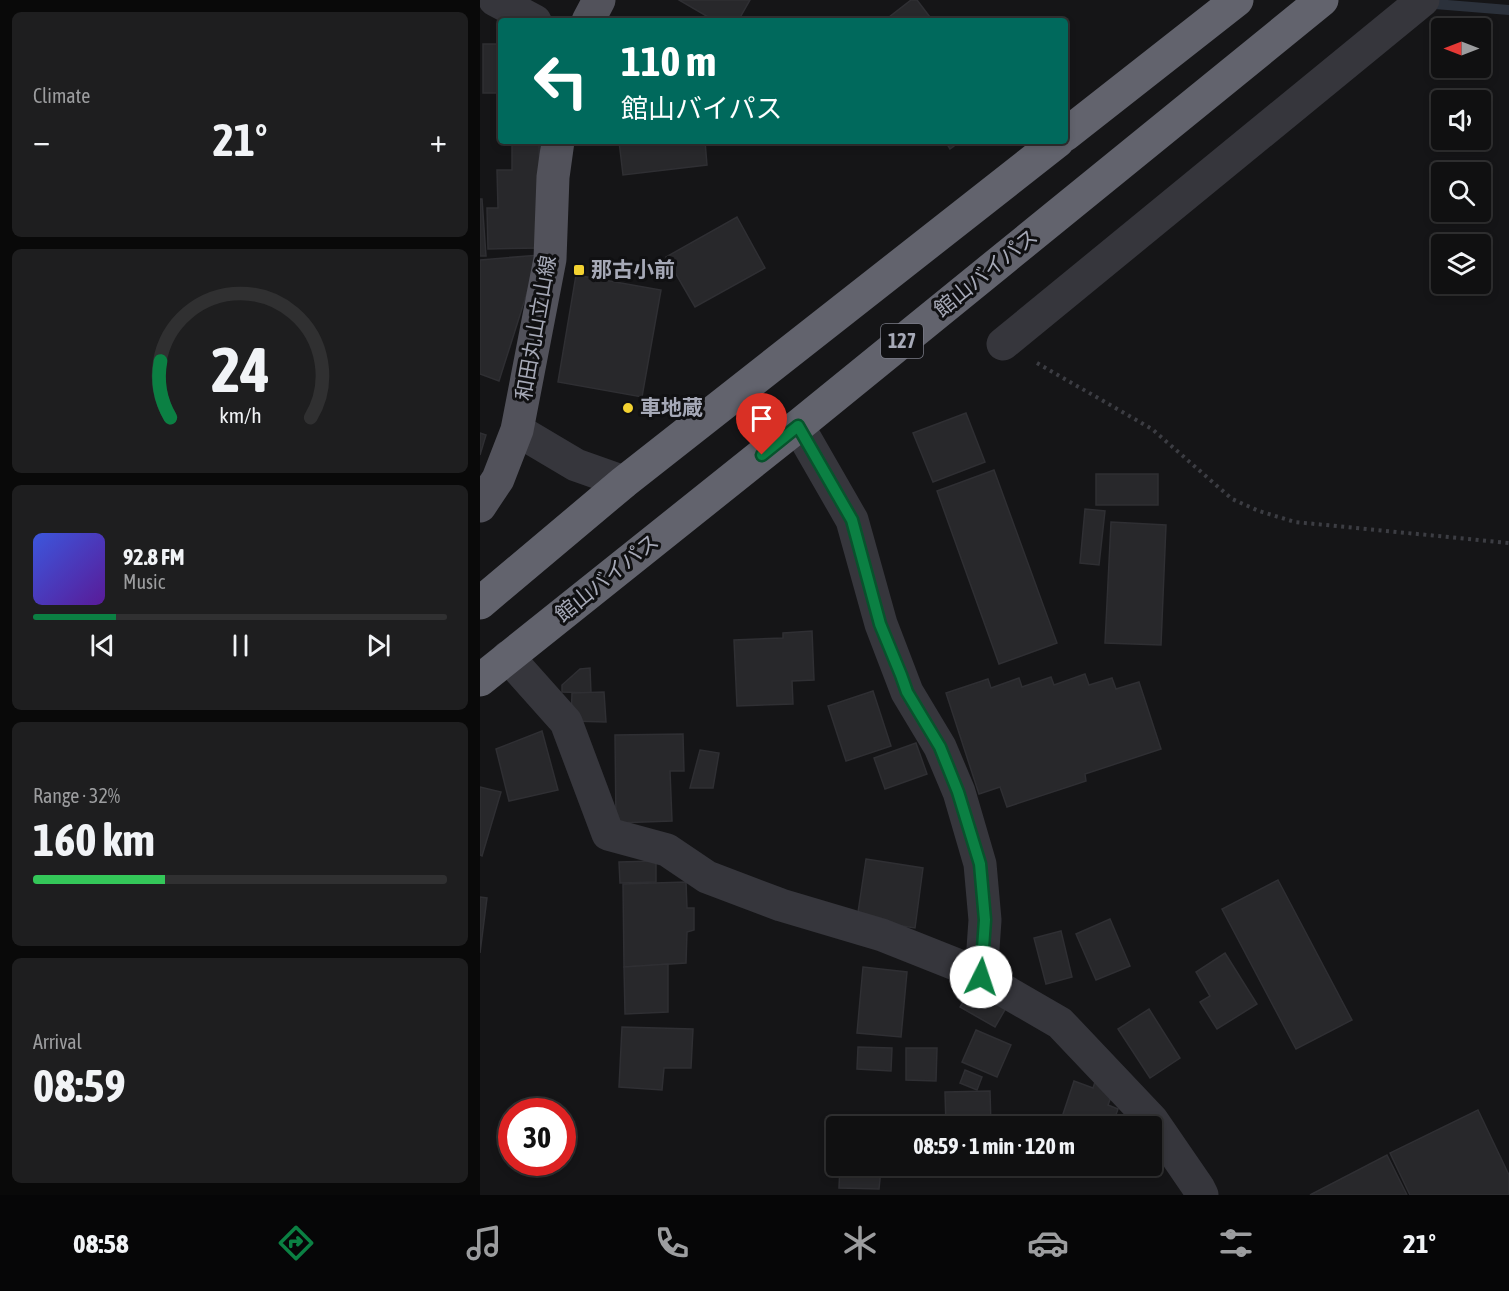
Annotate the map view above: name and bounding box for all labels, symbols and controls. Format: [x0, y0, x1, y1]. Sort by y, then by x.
north arrow [1431, 18, 1491, 78]
map controls [1431, 18, 1491, 294]
text: 110 m [621, 37, 716, 85]
icon: left [522, 42, 600, 120]
text: Climate [33, 84, 90, 107]
button: sound [1431, 90, 1491, 150]
text: 館山バイパス [621, 93, 782, 124]
text: 21° [213, 114, 267, 166]
text: − [33, 121, 50, 159]
text: + [430, 121, 447, 159]
button: search [1431, 162, 1491, 222]
street label: 館山バイパス [929, 223, 1042, 321]
button: layers [1431, 234, 1491, 294]
street label: 和田丸山立山線 [510, 253, 560, 402]
place label: 那古小前 [591, 257, 675, 281]
marker: 那古小前 [572, 263, 586, 277]
road number: 127 [881, 324, 923, 358]
text: 24 [211, 334, 269, 405]
pin [736, 393, 787, 455]
place label: 車地蔵 [640, 395, 703, 419]
marker: 車地蔵 [621, 401, 635, 415]
icon: arrive [745, 402, 778, 435]
text: km/h [219, 403, 261, 428]
street label: 館山バイパス [550, 528, 663, 626]
text: 92.8 FM [123, 544, 185, 570]
text: Music [123, 570, 165, 593]
icon: previous [86, 629, 119, 662]
icon: pause [224, 629, 257, 662]
icon: next [362, 629, 395, 662]
text: Range · 32% [33, 784, 120, 807]
text: 160 km [33, 814, 155, 866]
position arrow [949, 945, 1013, 1009]
text: Arrival [33, 1030, 82, 1053]
text: 08:59 [33, 1060, 126, 1112]
speed limit sign: 30 [498, 1098, 576, 1176]
text: 08:59 · 1 min · 120 m [913, 1133, 1075, 1159]
icon: directions [275, 1222, 317, 1264]
icon: music [463, 1222, 505, 1264]
icon: phone [651, 1222, 693, 1264]
icon: climate [839, 1222, 881, 1264]
icon: car [1027, 1222, 1069, 1264]
icon: filters [1215, 1222, 1257, 1264]
text: 08:58 [73, 1228, 129, 1259]
text: 21° [1403, 1228, 1436, 1259]

